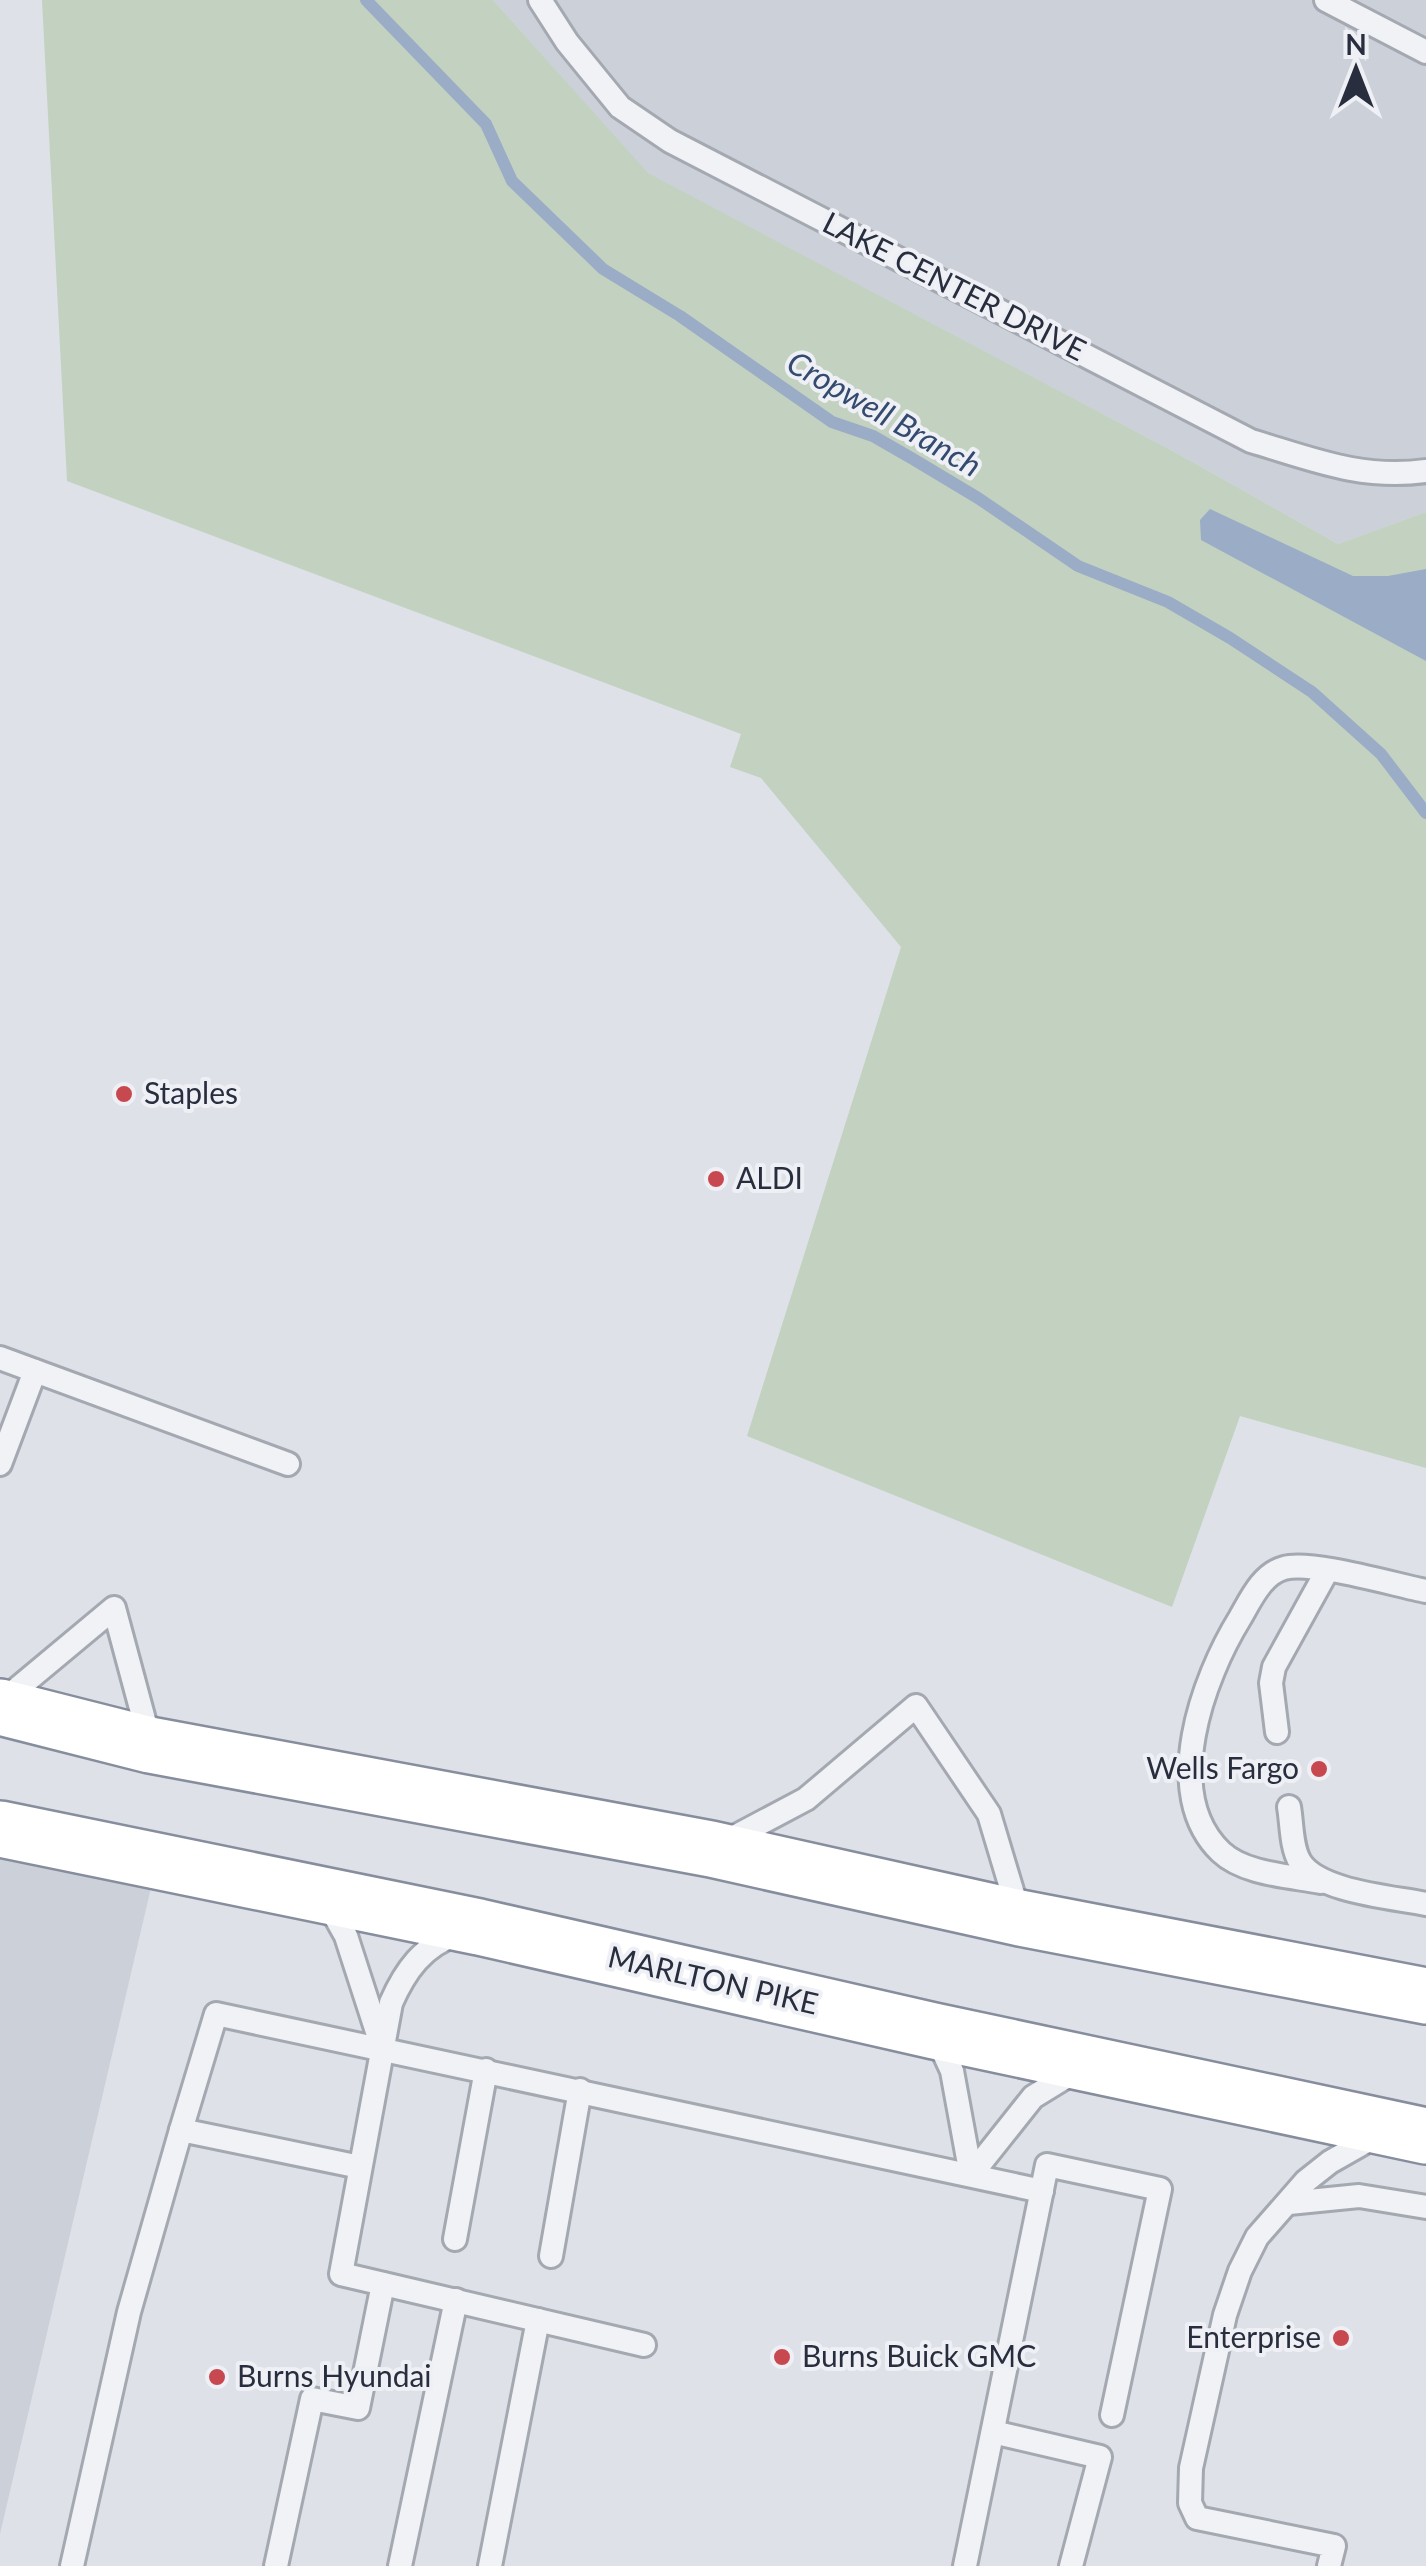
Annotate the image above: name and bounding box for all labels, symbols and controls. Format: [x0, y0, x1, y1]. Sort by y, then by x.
north arrow [1306, 20, 1406, 120]
text: N [1345, 27, 1367, 61]
street label: LAKE CENTER DRIVE [818, 203, 1092, 367]
water label: Cropwell Branch [781, 341, 989, 484]
place label: Staples [144, 1074, 238, 1110]
marker: Staples [113, 1083, 135, 1105]
place label: ALDI [736, 1159, 803, 1195]
marker: ALDI [705, 1168, 727, 1190]
place label: Wells Fargo [1146, 1749, 1299, 1785]
marker: Wells Fargo [1308, 1758, 1330, 1780]
street label: MARLTON PIKE [605, 1937, 822, 2021]
place label: Enterprise [1186, 2318, 1321, 2354]
marker: Enterprise [1330, 2327, 1352, 2349]
place label: Burns Buick GMC [802, 2337, 1036, 2373]
marker: Burns Buick GMC [771, 2346, 793, 2368]
place label: Burns Hyundai [237, 2357, 432, 2393]
marker: Burns Hyundai [206, 2366, 228, 2388]

